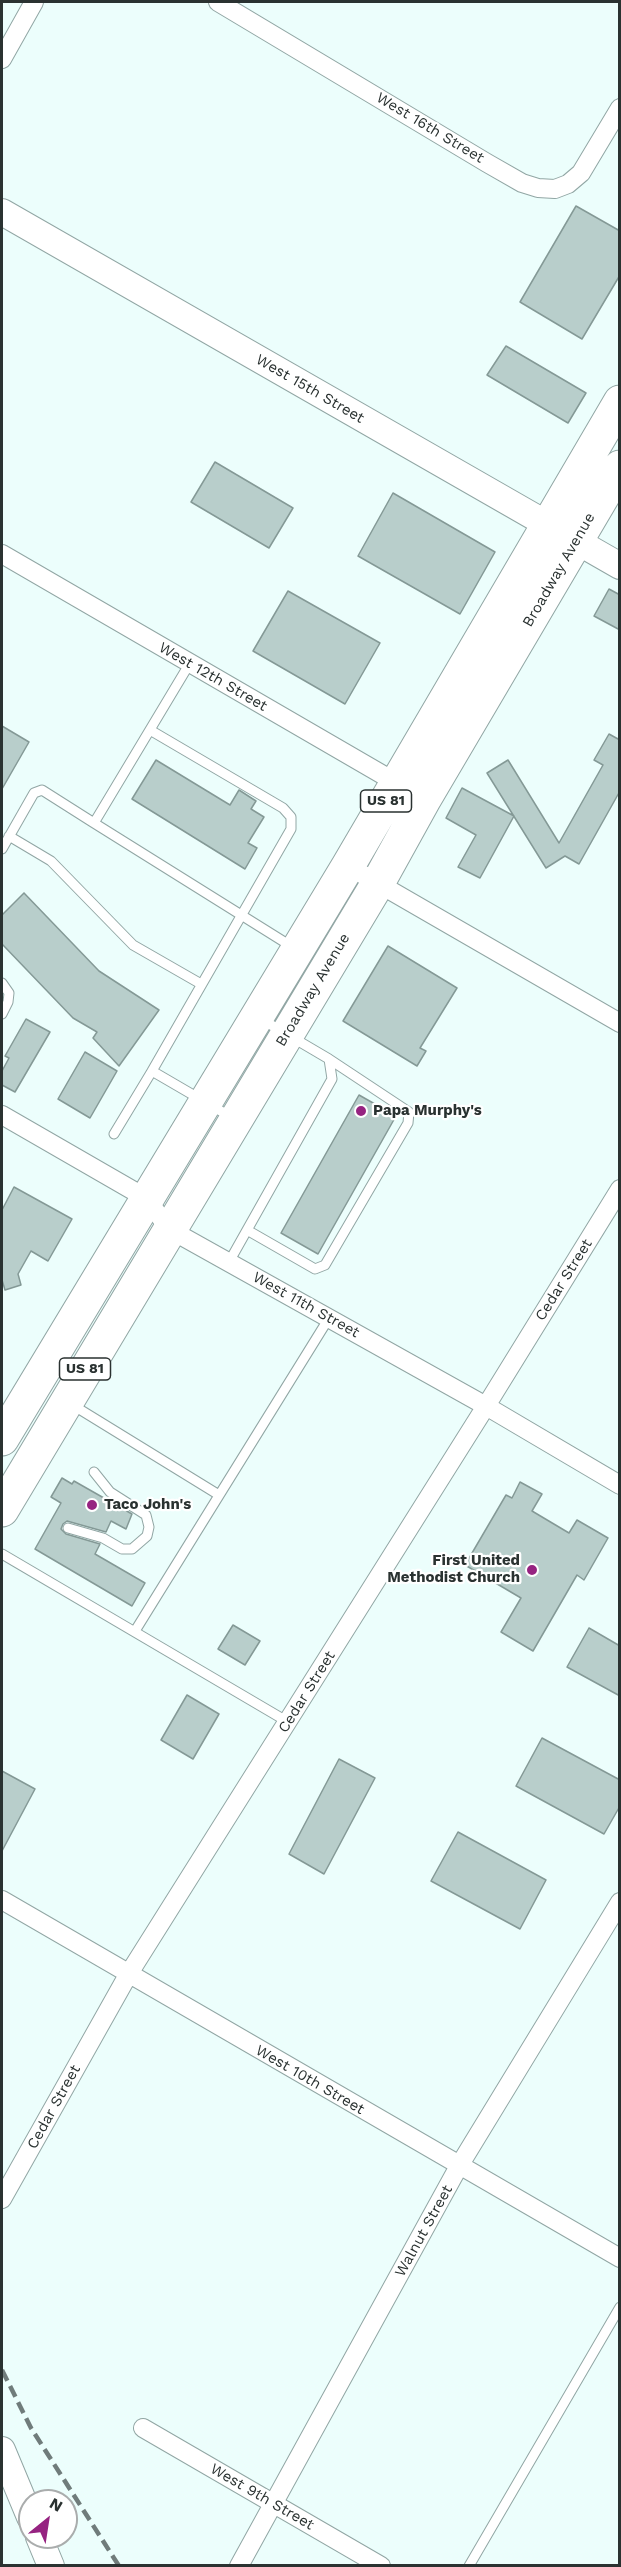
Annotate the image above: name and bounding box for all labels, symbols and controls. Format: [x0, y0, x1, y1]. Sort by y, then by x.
street label: West 16th Street [373, 89, 487, 167]
street label: West 15th Street [253, 351, 367, 427]
street label: Broadway Avenue [519, 510, 599, 630]
street label: West 12th Street [156, 639, 270, 715]
road number: US 81 [360, 790, 412, 812]
street label: Broadway Avenue [272, 930, 354, 1050]
place label: Papa Murphy's [373, 1102, 482, 1120]
marker: Papa Murphy's [354, 1104, 368, 1118]
street label: Cedar Street [532, 1236, 596, 1324]
street label: West 11th Street [249, 1268, 363, 1342]
road number: US 81 [60, 1358, 110, 1380]
place label: Taco John's [104, 1496, 191, 1514]
marker: Taco John's [85, 1498, 99, 1512]
place label: First United Methodist Church [387, 1552, 520, 1587]
marker: First United Methodist Church [525, 1563, 539, 1577]
street label: Cedar Street [275, 1648, 339, 1736]
street label: West 10th Street [252, 2041, 368, 2119]
street label: Cedar Street [24, 2062, 84, 2152]
street label: Walnut Street [391, 2182, 457, 2280]
street label: West 9th Street [207, 2460, 317, 2534]
north arrow [18, 2489, 78, 2549]
text: N [46, 2494, 66, 2516]

